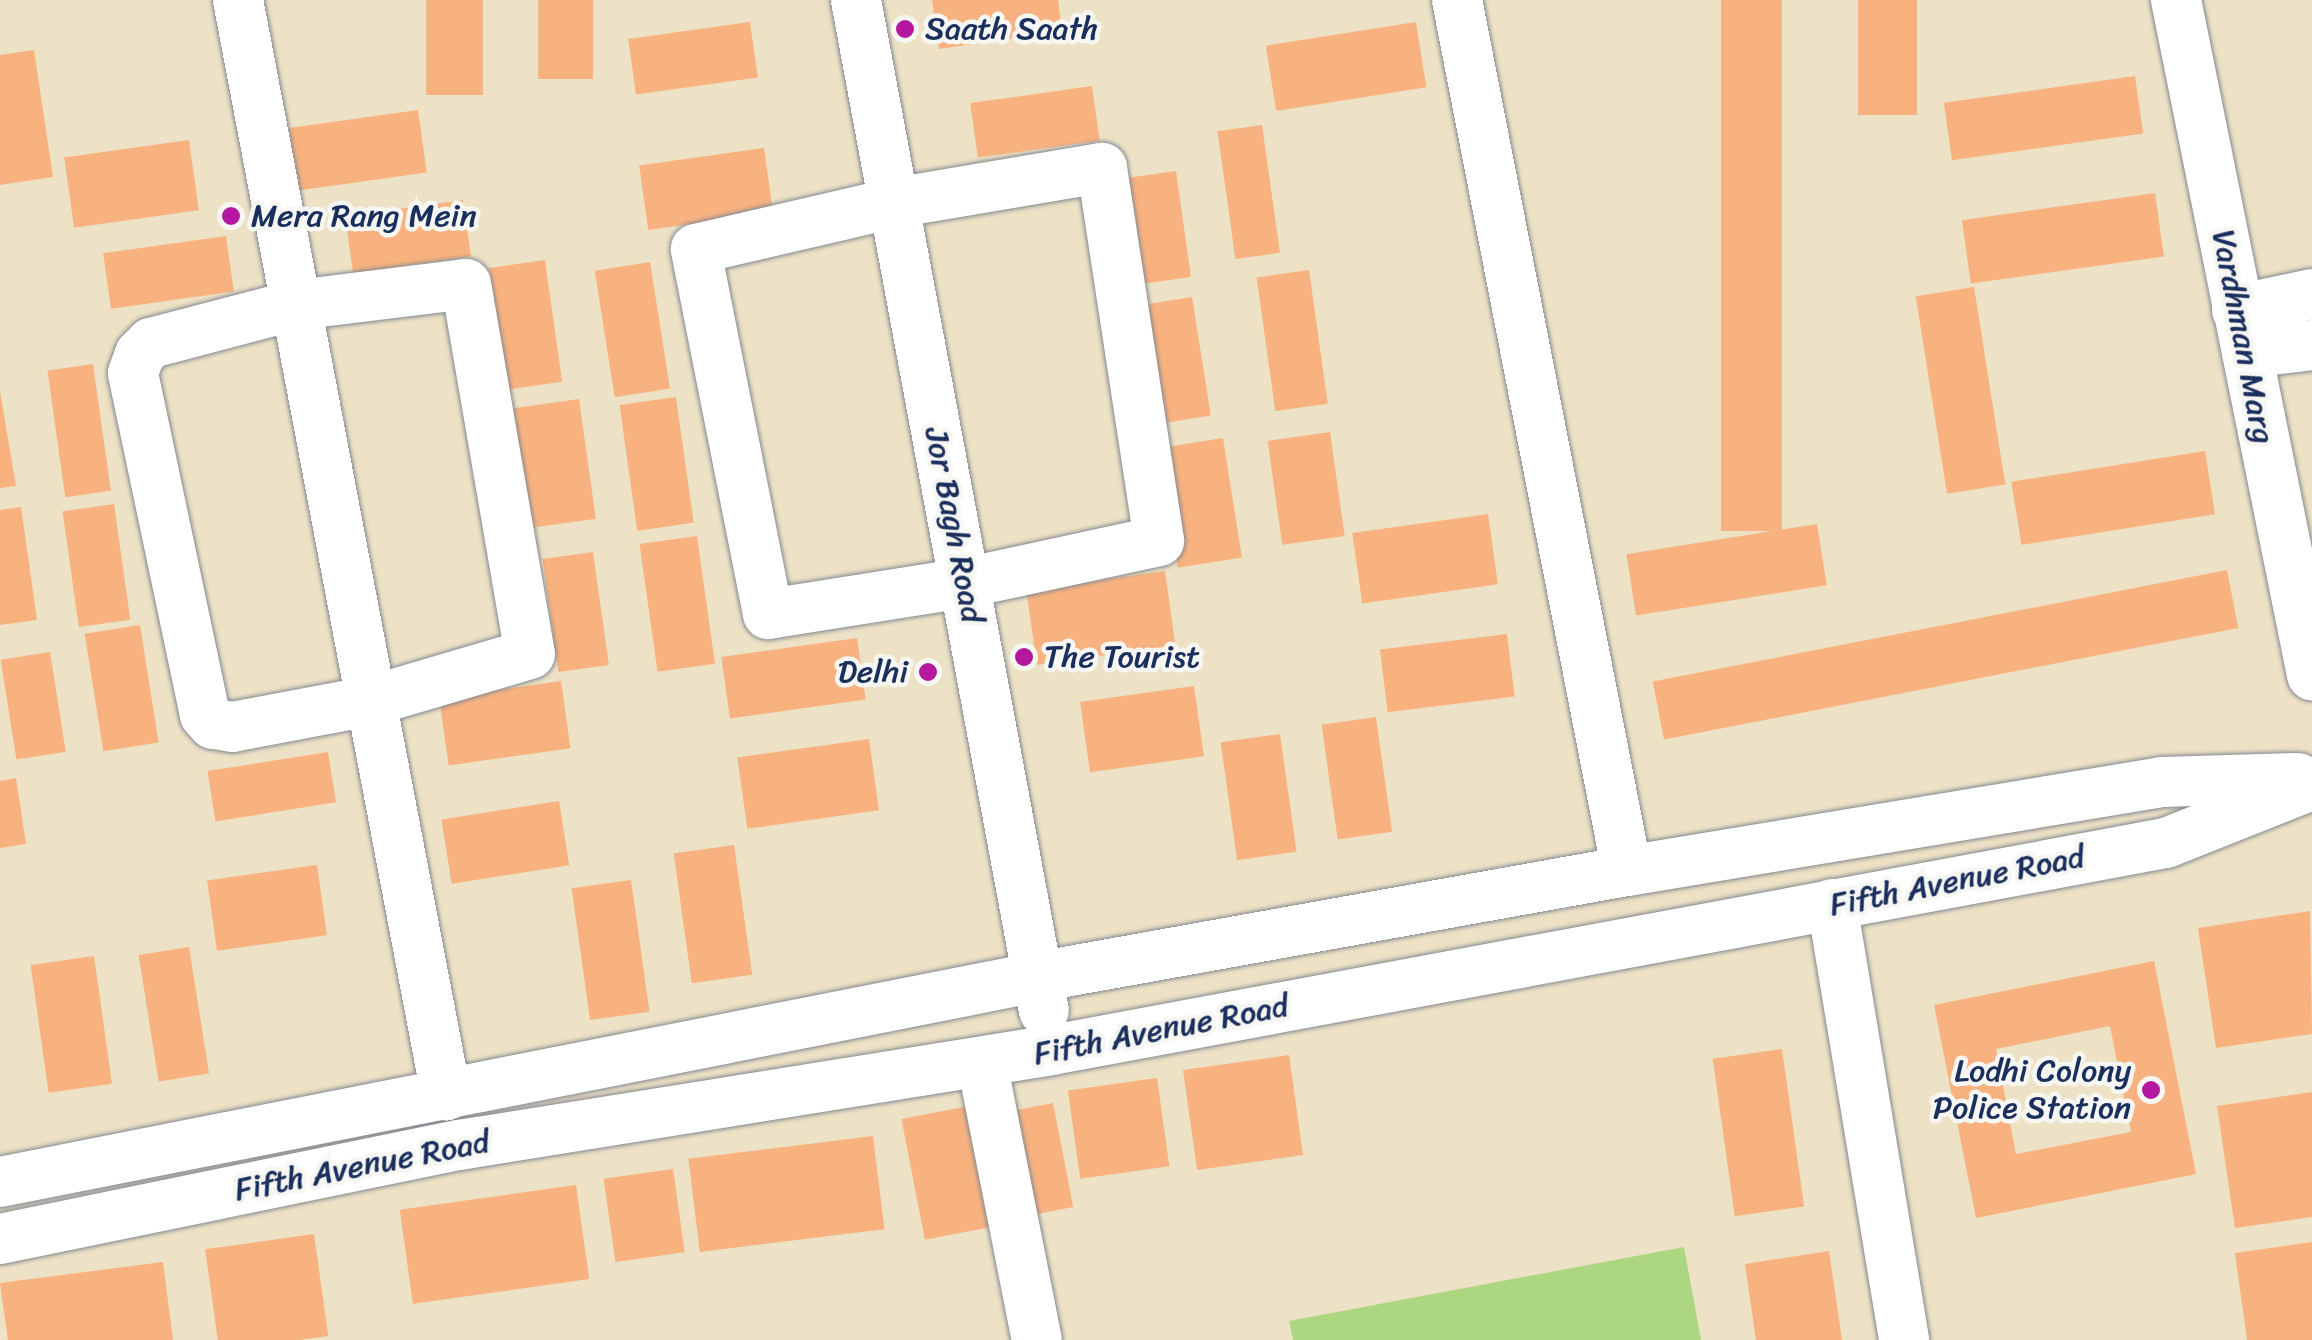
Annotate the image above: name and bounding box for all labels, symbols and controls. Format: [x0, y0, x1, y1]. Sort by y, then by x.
place label: Saath Saath [925, 10, 1099, 48]
marker: Saath Saath [894, 18, 916, 40]
place label: Mera Rang Mein [251, 197, 477, 235]
marker: Mera Rang Mein [220, 205, 242, 227]
street label: Vardhman Marg [2203, 227, 2283, 447]
street label: Jor Bagh Road [916, 424, 992, 626]
place label: The Tourist [1044, 638, 1201, 676]
marker: The Tourist [1013, 646, 1035, 668]
place label: Delhi [838, 653, 908, 691]
marker: Delhi [917, 661, 939, 683]
street label: Fifth Avenue Road [1827, 838, 2087, 924]
street label: Fifth Avenue Road [1031, 987, 1291, 1073]
place label: Lodhi Colony Police Station [1931, 1053, 2131, 1128]
marker: Lodhi Colony Police Station [2140, 1079, 2162, 1101]
street label: Fifth Avenue Road [232, 1123, 492, 1209]

